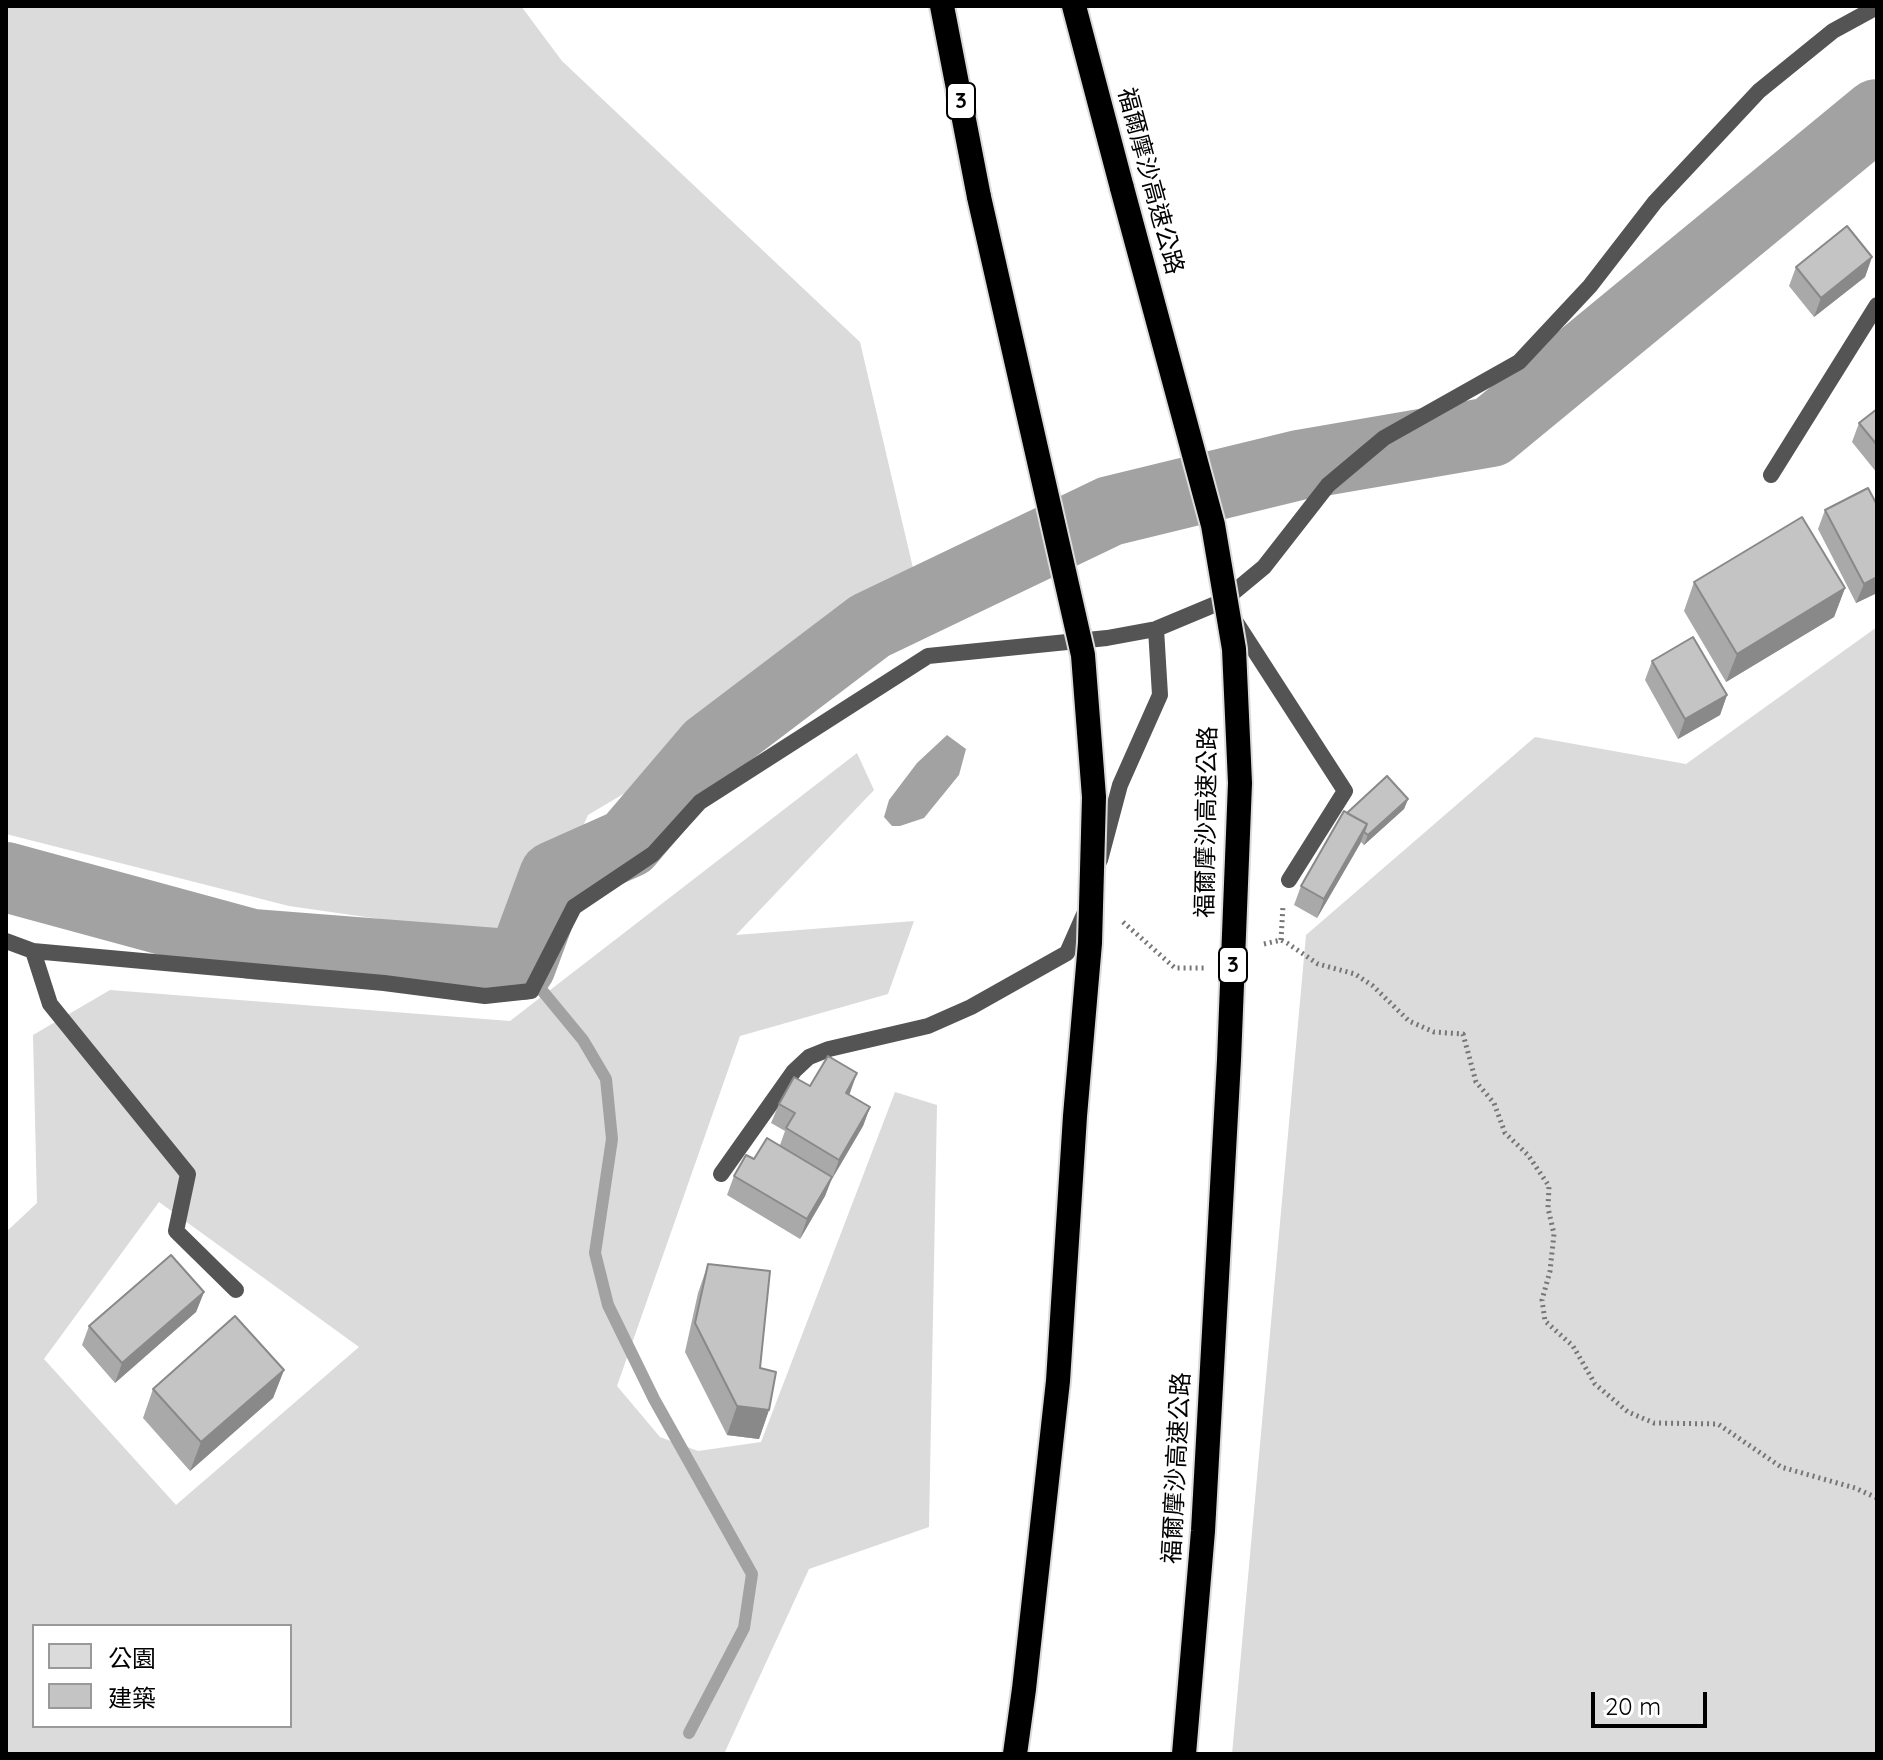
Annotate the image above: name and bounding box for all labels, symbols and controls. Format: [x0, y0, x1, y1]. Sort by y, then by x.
road number: 3 [947, 83, 975, 119]
street label: 福爾摩沙高速公路 [1111, 85, 1189, 277]
street label: 福爾摩沙高速公路 [1191, 726, 1223, 918]
road number: 3 [1219, 947, 1247, 983]
street label: 福爾摩沙高速公路 [1158, 1371, 1196, 1565]
legend [32, 1624, 292, 1728]
text: 公園 [108, 1643, 156, 1673]
scale bar [1595, 1676, 1711, 1726]
text: 建築 [108, 1683, 156, 1713]
text: 20 m [1605, 1691, 1661, 1721]

